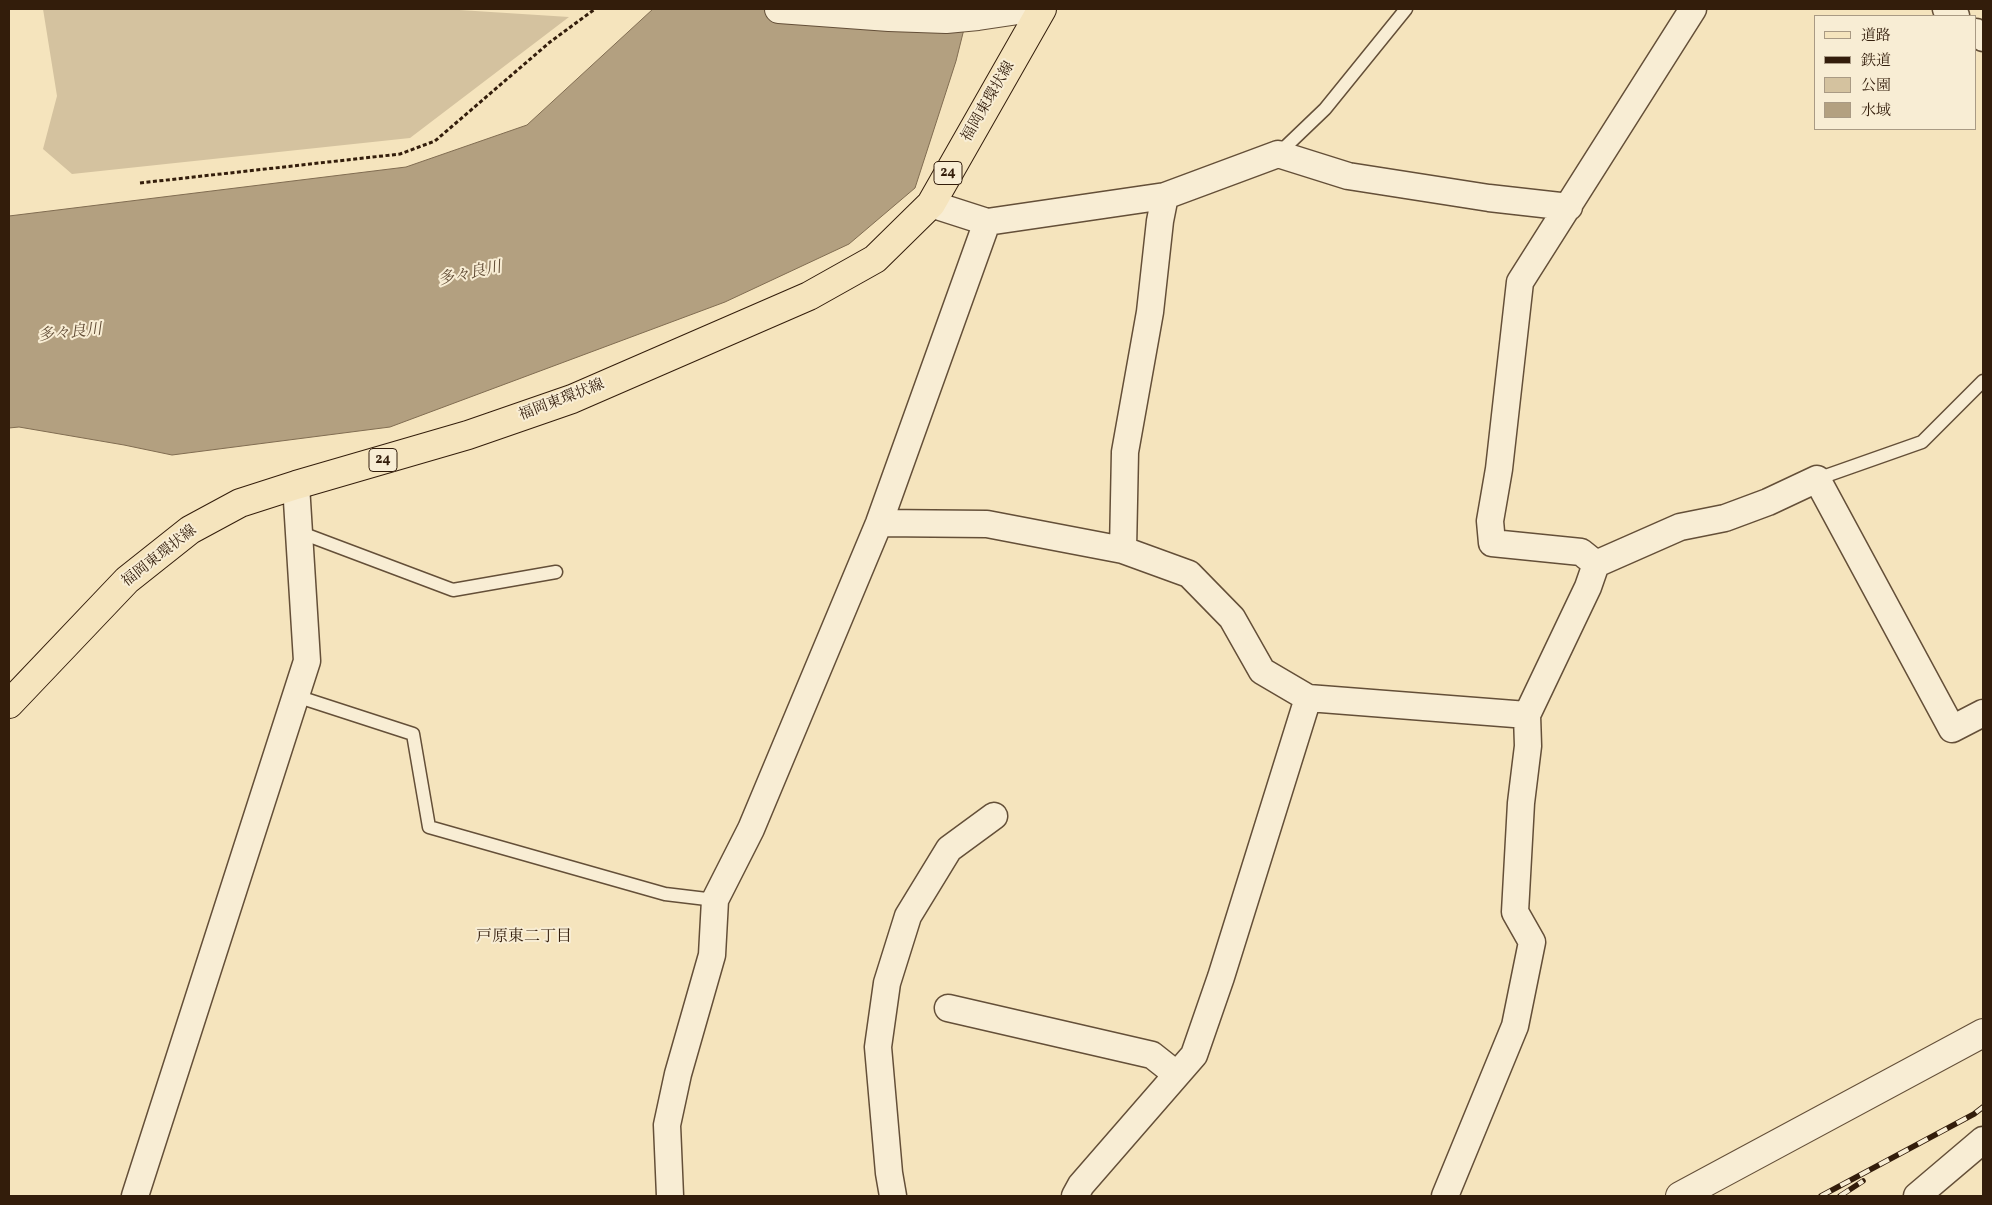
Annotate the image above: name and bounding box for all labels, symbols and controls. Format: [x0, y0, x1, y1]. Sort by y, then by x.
legend [1814, 15, 1977, 130]
text: 道路 [1861, 26, 1891, 47]
text: 鉄道 [1861, 51, 1891, 72]
street label: 福岡東環状線 [959, 59, 1019, 145]
text: 公園 [1861, 76, 1891, 97]
text: 水域 [1861, 101, 1891, 122]
road number: 24 [934, 162, 962, 184]
water label: 多々良川 [437, 259, 503, 291]
water label: 多々良川 [37, 321, 103, 347]
street label: 福岡東環状線 [517, 376, 607, 426]
road number: 24 [369, 448, 397, 472]
street label: 福岡東環状線 [119, 522, 201, 592]
district label: 戸原東二丁目 [476, 928, 572, 948]

